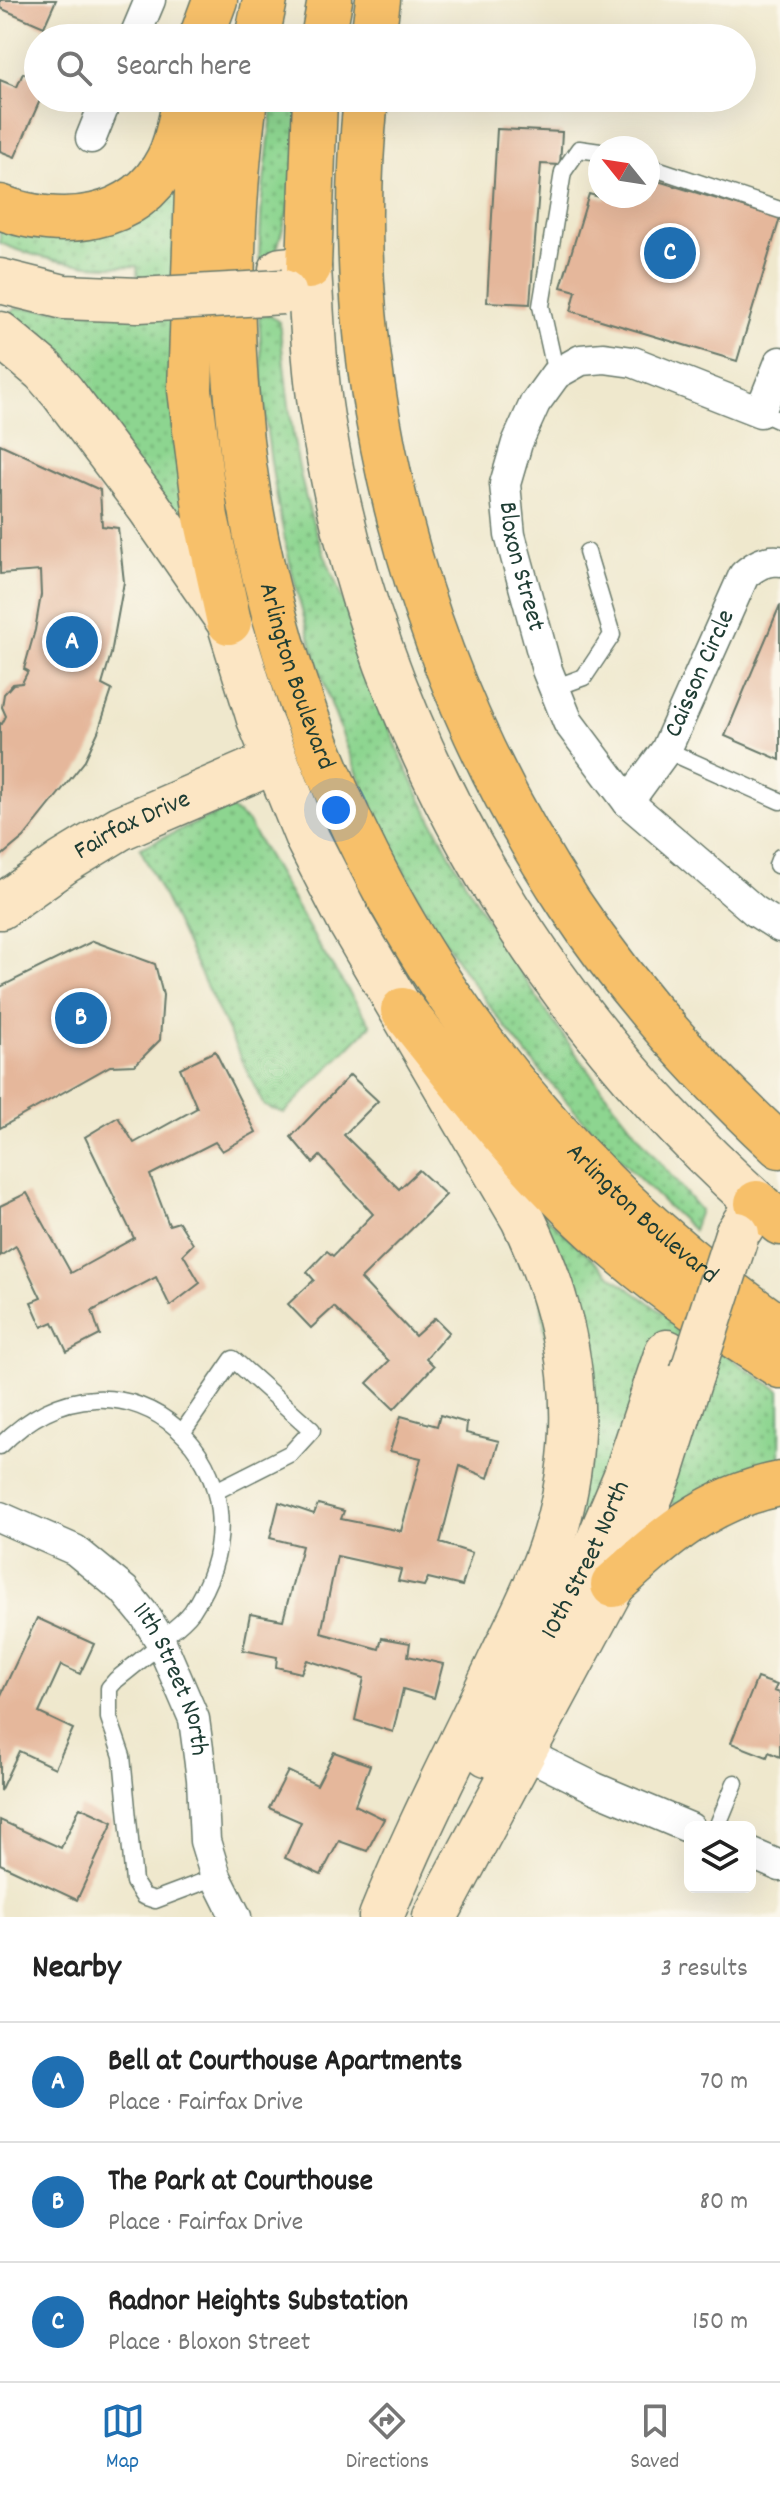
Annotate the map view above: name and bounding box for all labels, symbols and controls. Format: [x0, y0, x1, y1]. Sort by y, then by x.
search box [24, 24, 756, 112]
icon: search [52, 46, 96, 90]
text: Search here [116, 47, 252, 90]
north arrow [588, 136, 660, 208]
pin: C [644, 223, 696, 283]
street label: Bloxon Street [488, 500, 554, 636]
street label: Arlington Boulevard [248, 579, 344, 776]
street label: Caisson Circle [655, 604, 745, 744]
pin: A [46, 612, 98, 672]
street label: Fairfax Drive [67, 781, 196, 870]
your location [316, 790, 356, 830]
pin: B [55, 988, 107, 1048]
street label: Arlington Boulevard [557, 1135, 726, 1294]
street label: 10th Street North [532, 1475, 640, 1646]
street label: 11th Street North [123, 1595, 217, 1758]
map controls [684, 1821, 756, 1893]
button: layers [684, 1821, 756, 1893]
text: Nearby [32, 1945, 121, 1994]
text: 3 results [661, 1951, 748, 1988]
text: Bell at Courthouse Apartments [108, 2042, 462, 2085]
text: A [51, 2064, 65, 2101]
text: 70 m [700, 2064, 748, 2101]
text: Place · Fairfax Drive [108, 2085, 303, 2122]
text: The Park at Courthouse [108, 2162, 373, 2205]
text: B [52, 2184, 64, 2221]
text: 80 m [700, 2184, 748, 2221]
text: Place · Fairfax Drive [108, 2205, 303, 2242]
text: Radnor Heights Substation [108, 2282, 408, 2325]
text: C [52, 2304, 64, 2341]
text: 150 m [692, 2304, 748, 2341]
text: Place · Bloxon Street [108, 2325, 310, 2362]
tab: Map [101, 2399, 145, 2478]
tab: Directions [346, 2399, 429, 2478]
tab: Saved [630, 2399, 679, 2478]

